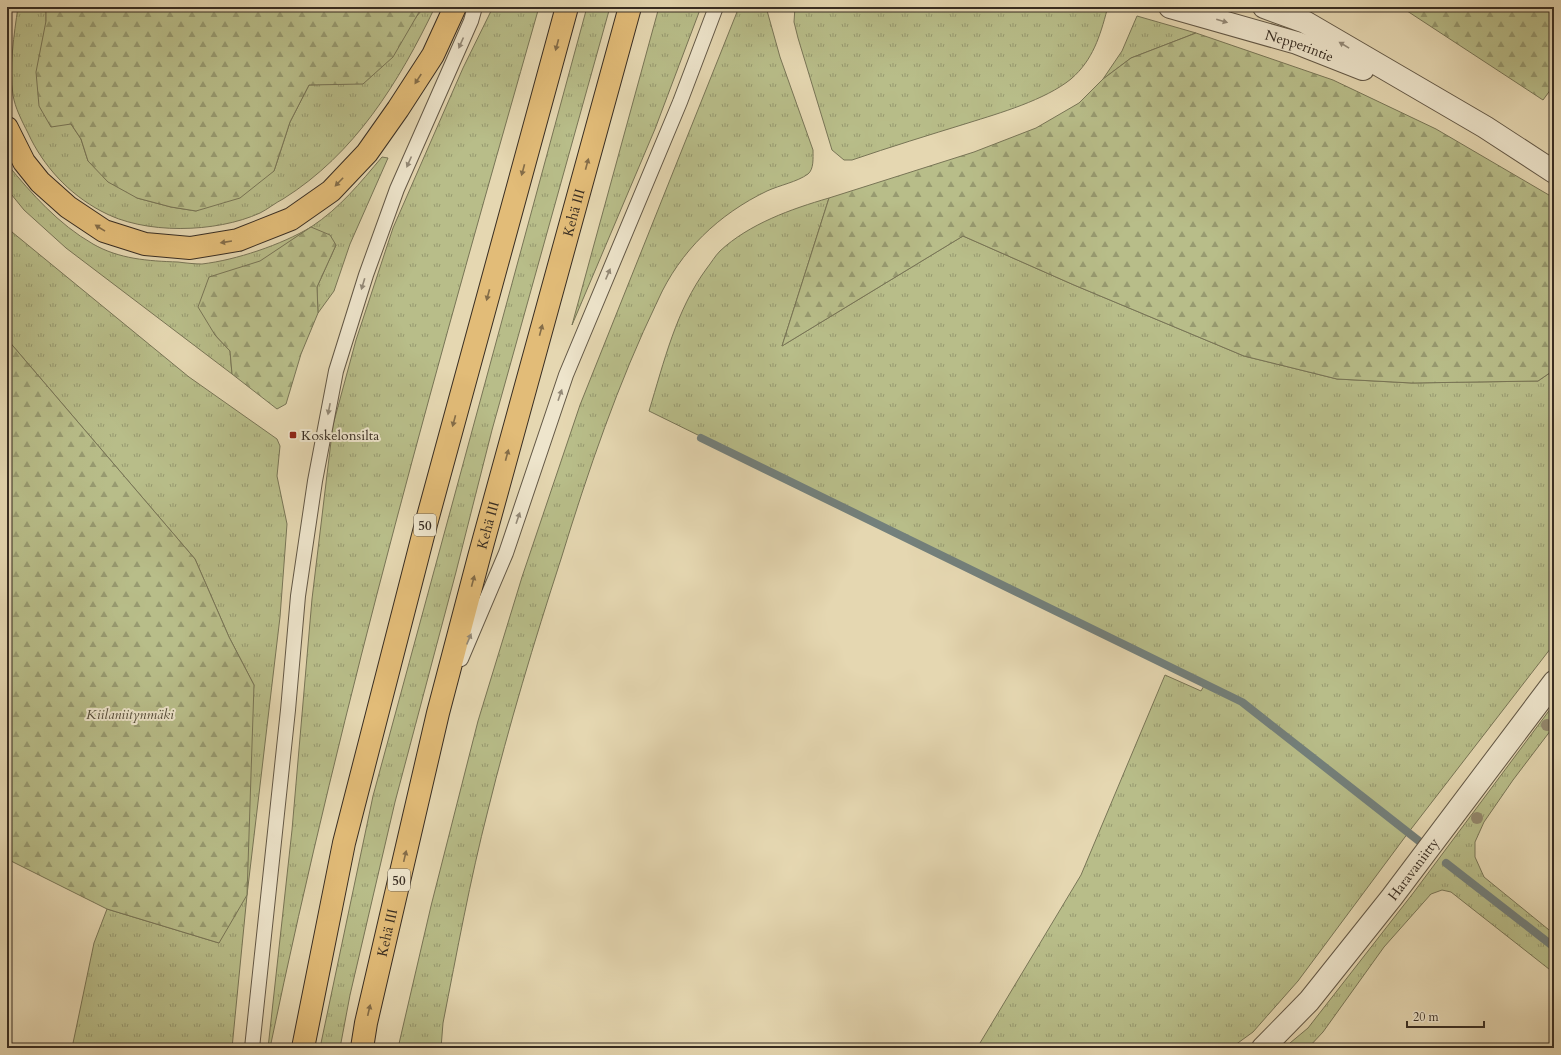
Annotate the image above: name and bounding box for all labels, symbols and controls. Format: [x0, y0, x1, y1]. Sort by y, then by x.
one-way arrow [1216, 18, 1228, 24]
street label: Nepperintie [1263, 25, 1336, 66]
one-way arrow [458, 38, 464, 49]
one-way arrow [554, 39, 560, 51]
one-way arrow [1338, 41, 1350, 48]
one-way arrow [414, 73, 421, 85]
one-way arrow [406, 157, 412, 168]
one-way arrow [584, 158, 590, 170]
one-way arrow [519, 164, 525, 176]
one-way arrow [335, 177, 344, 187]
street label: Kehä III [558, 187, 590, 239]
one-way arrow [94, 224, 106, 231]
one-way arrow [220, 239, 232, 245]
one-way arrow [606, 268, 612, 280]
one-way arrow [360, 278, 366, 290]
one-way arrow [485, 290, 491, 302]
one-way arrow [539, 324, 545, 336]
one-way arrow [557, 388, 563, 400]
one-way arrow [326, 403, 332, 415]
one-way arrow [451, 415, 457, 427]
place label: Koskelonsilta [301, 426, 379, 445]
marker: Koskelonsilta [288, 430, 298, 440]
one-way arrow [504, 449, 510, 461]
street label: Kehä III [473, 499, 504, 551]
one-way arrow [515, 512, 521, 524]
road number: 50 [414, 514, 436, 536]
one-way arrow [470, 574, 476, 587]
one-way arrow [467, 632, 473, 644]
park label: Kiilaniitynmäki [86, 705, 174, 724]
street label: Haravaniitty [1384, 833, 1444, 905]
one-way arrow [402, 850, 408, 862]
road number: 50 [388, 869, 410, 891]
street label: Kehä III [373, 907, 402, 959]
scale bar [1407, 1003, 1484, 1029]
one-way arrow [367, 1004, 373, 1016]
text: 20 m [1413, 1009, 1440, 1025]

